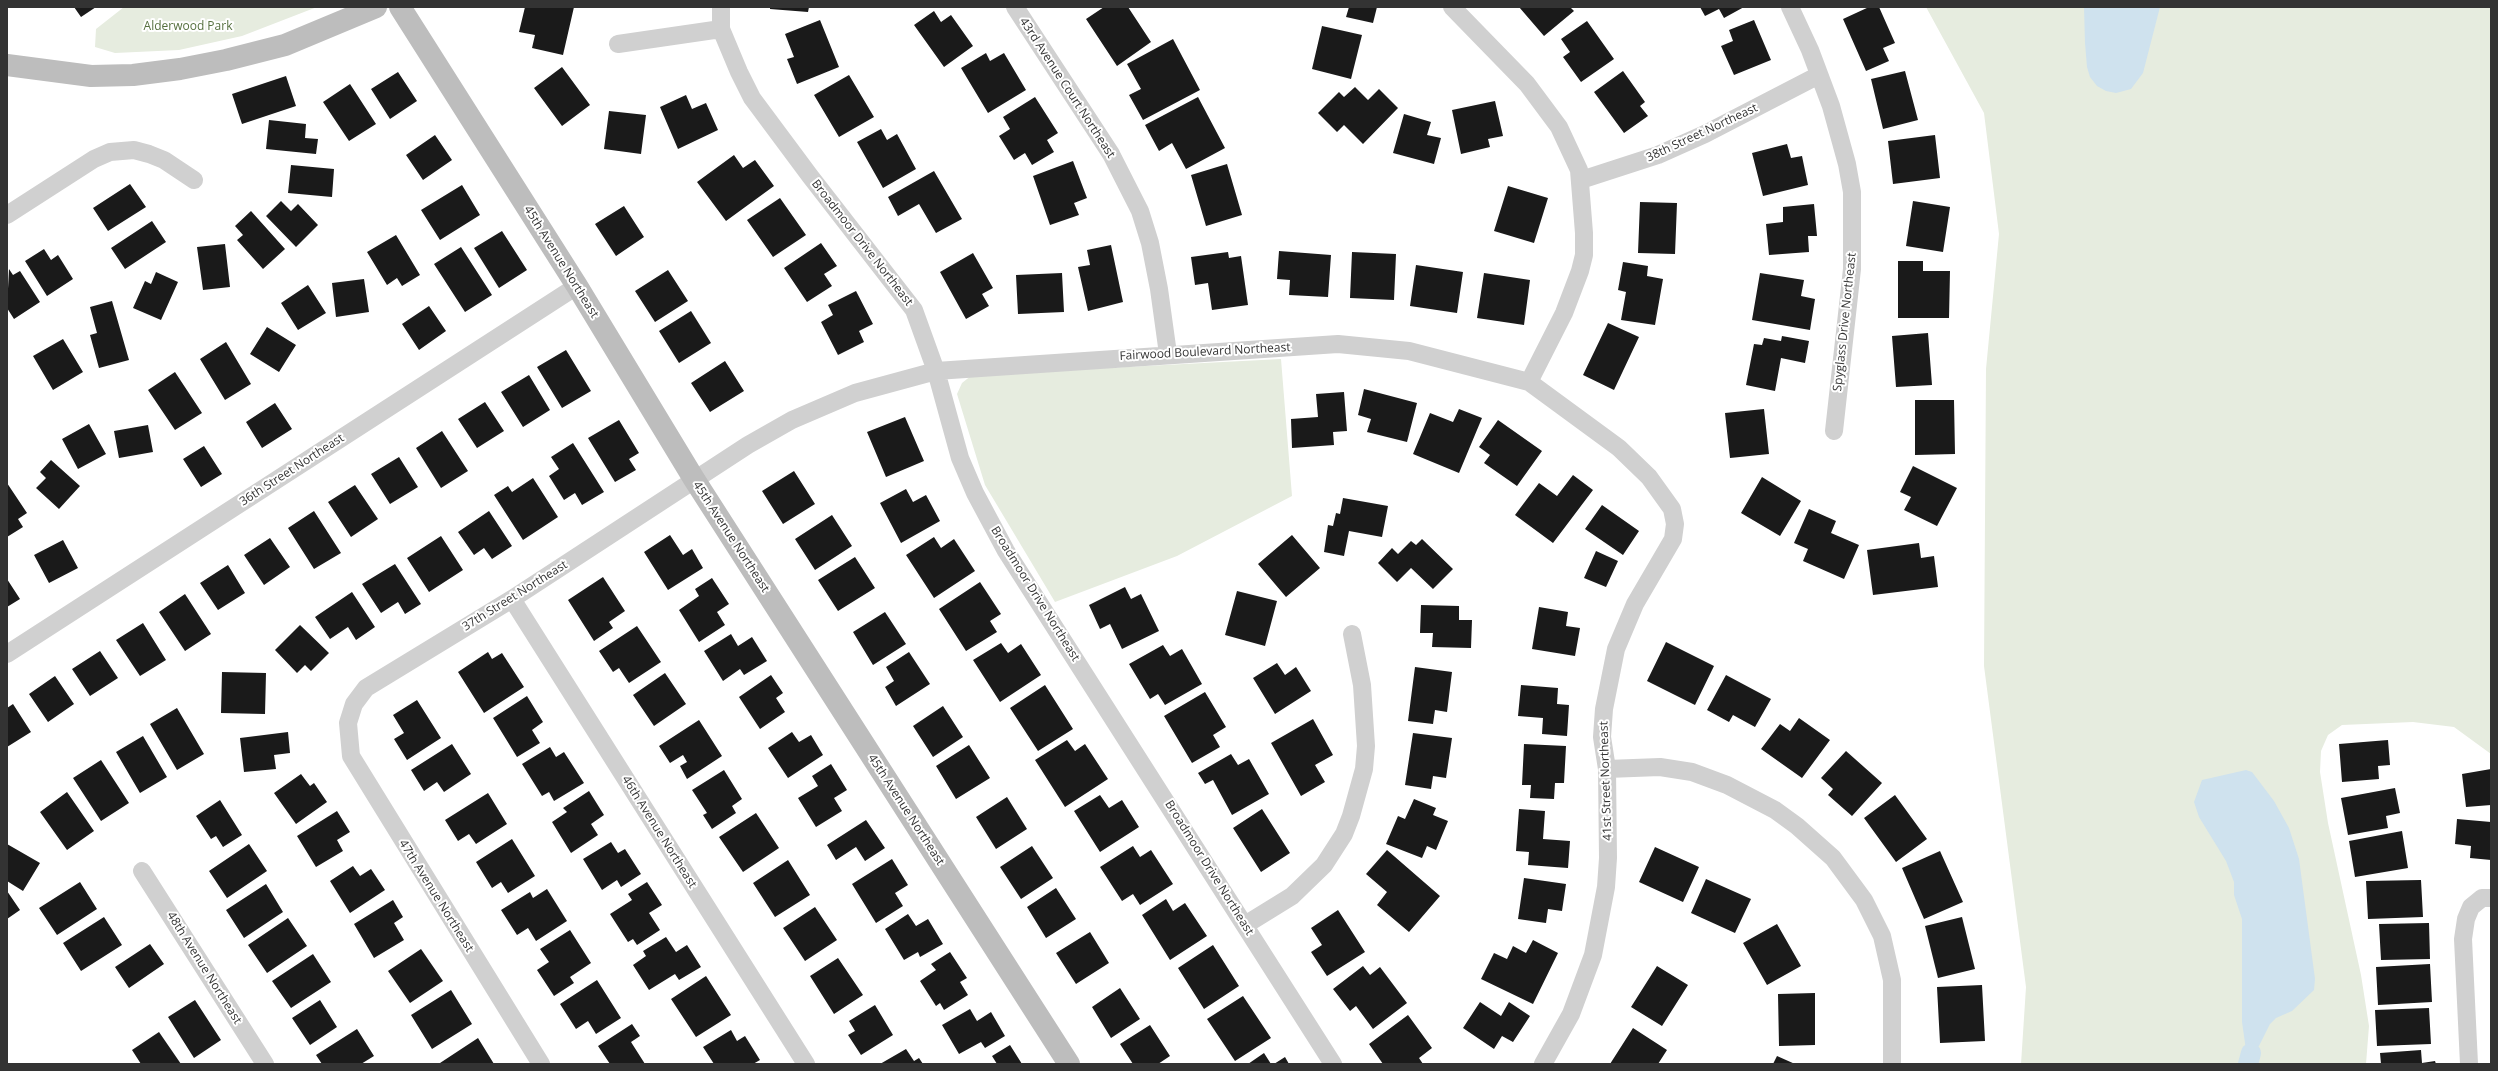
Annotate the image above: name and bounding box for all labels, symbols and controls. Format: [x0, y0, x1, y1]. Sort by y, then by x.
street label: 43rd Avenue Court Northeast [1016, 15, 1118, 161]
park label: Alderwood Park [144, 20, 232, 34]
street label: 38th Street Northeast [1644, 101, 1760, 165]
street label: Broadmoor Drive Northeast [808, 177, 916, 309]
street label: 45th Avenue Northeast [521, 203, 601, 321]
street label: Spyglass Drive Northeast [1831, 252, 1859, 392]
street label: Fairwood Boulevard Northeast [1119, 340, 1291, 364]
street label: 36th Street Northeast [237, 431, 347, 509]
street label: 45th Avenue Northeast [690, 479, 772, 595]
street label: Broadmoor Drive Northeast [988, 524, 1082, 664]
street label: 37th Street Northeast [460, 558, 570, 634]
street label: 41st Street Northeast [1597, 721, 1615, 841]
street label: 45th Avenue Northeast [865, 752, 947, 868]
street label: 46th Avenue Northeast [619, 773, 699, 891]
street label: Broadmoor Drive Northeast [1162, 798, 1256, 938]
street label: 47th Avenue Northeast [396, 837, 476, 955]
street label: 48th Avenue Northeast [164, 909, 244, 1027]

